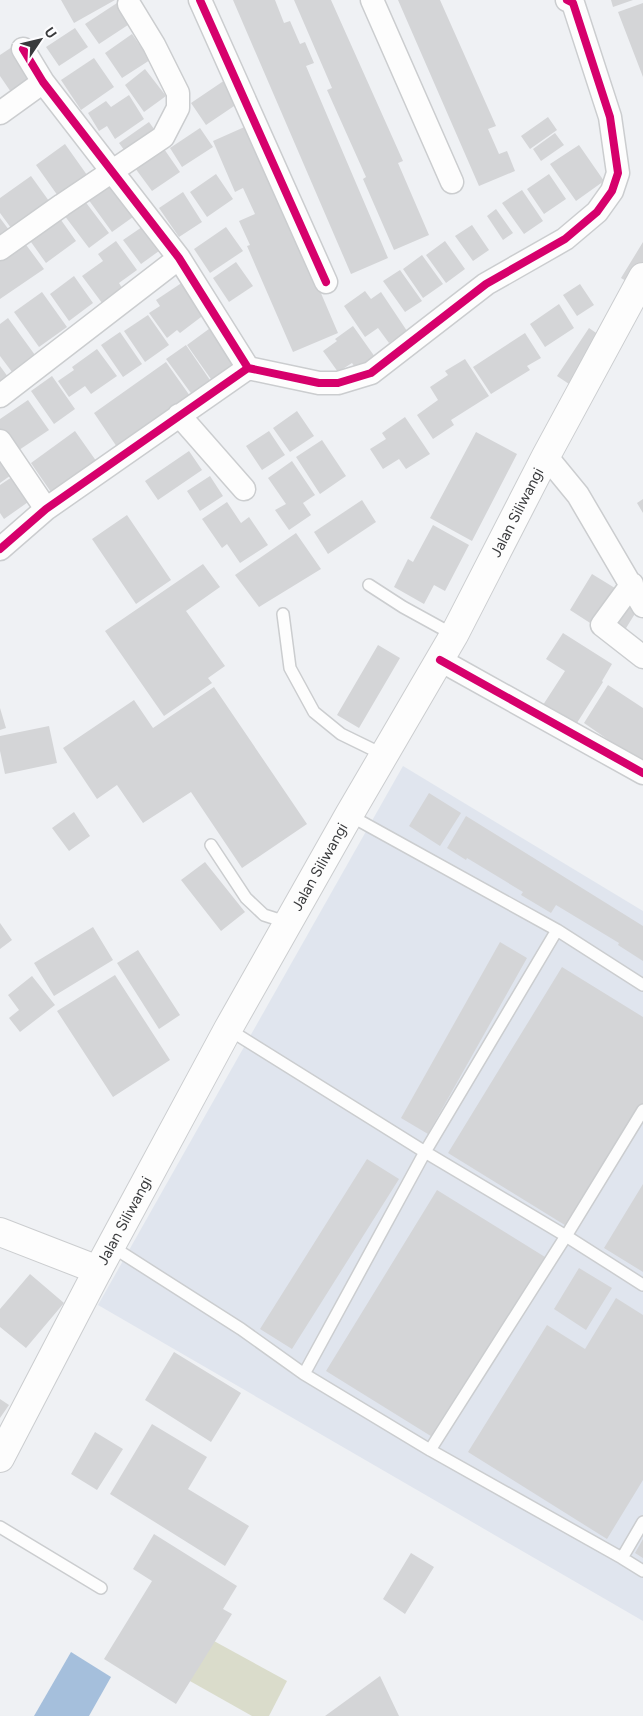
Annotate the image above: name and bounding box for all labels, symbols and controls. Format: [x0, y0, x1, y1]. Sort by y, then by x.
north arrow [15, 15, 65, 65]
text: U [40, 24, 60, 42]
street label: Jalan Siliwangi [487, 465, 547, 560]
street label: Jalan Siliwangi [288, 820, 352, 914]
street label: Jalan Siliwangi [93, 1173, 156, 1268]

